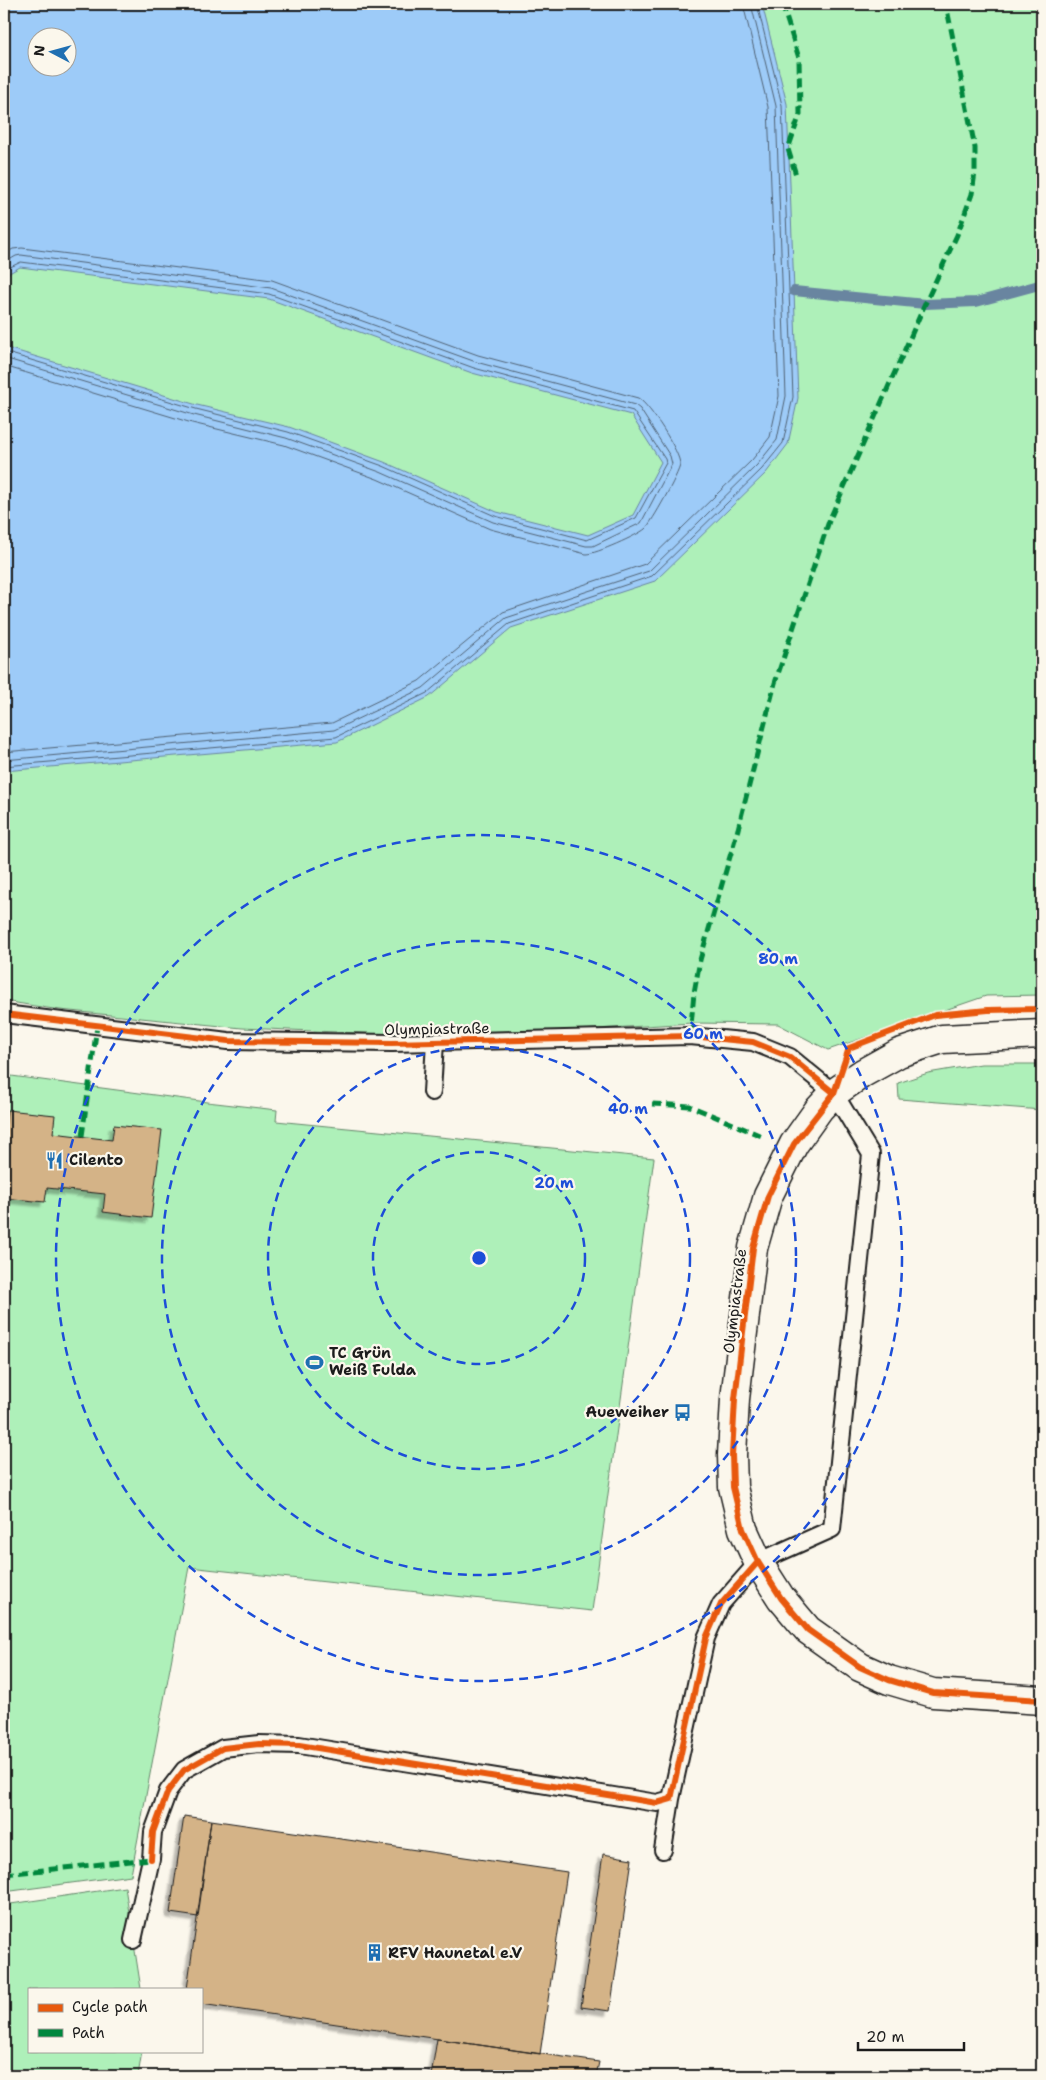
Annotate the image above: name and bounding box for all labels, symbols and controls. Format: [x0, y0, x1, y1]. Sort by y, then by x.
north arrow [28, 28, 78, 78]
text: N [30, 44, 49, 57]
text: 80 m [758, 949, 798, 969]
street label: Olympiastraße [384, 1018, 490, 1040]
text: 60 m [683, 1024, 723, 1044]
text: 40 m [608, 1099, 648, 1119]
restaurant icon: Cilento [45, 1150, 65, 1170]
place label: Cilento [69, 1150, 124, 1170]
text: 20 m [534, 1173, 574, 1193]
street label: Olympiastraße [719, 1247, 751, 1355]
centre of rings [470, 1249, 488, 1267]
place label: TC Grün Weiß Fulda [329, 1343, 417, 1380]
sports icon: TC Grün Weiß Fulda [305, 1352, 325, 1372]
place label: Aueweiher [586, 1402, 669, 1422]
bus stop icon: Aueweiher [673, 1402, 693, 1422]
building icon: RFV Haunetal e.V [364, 1943, 384, 1963]
place label: RFV Haunetal e.V [388, 1943, 523, 1963]
legend [28, 1988, 202, 2052]
text: Cycle path [72, 1997, 148, 2017]
scale bar [858, 2020, 965, 2052]
text: Path [72, 2023, 105, 2043]
text: 20 m [866, 2027, 905, 2047]

